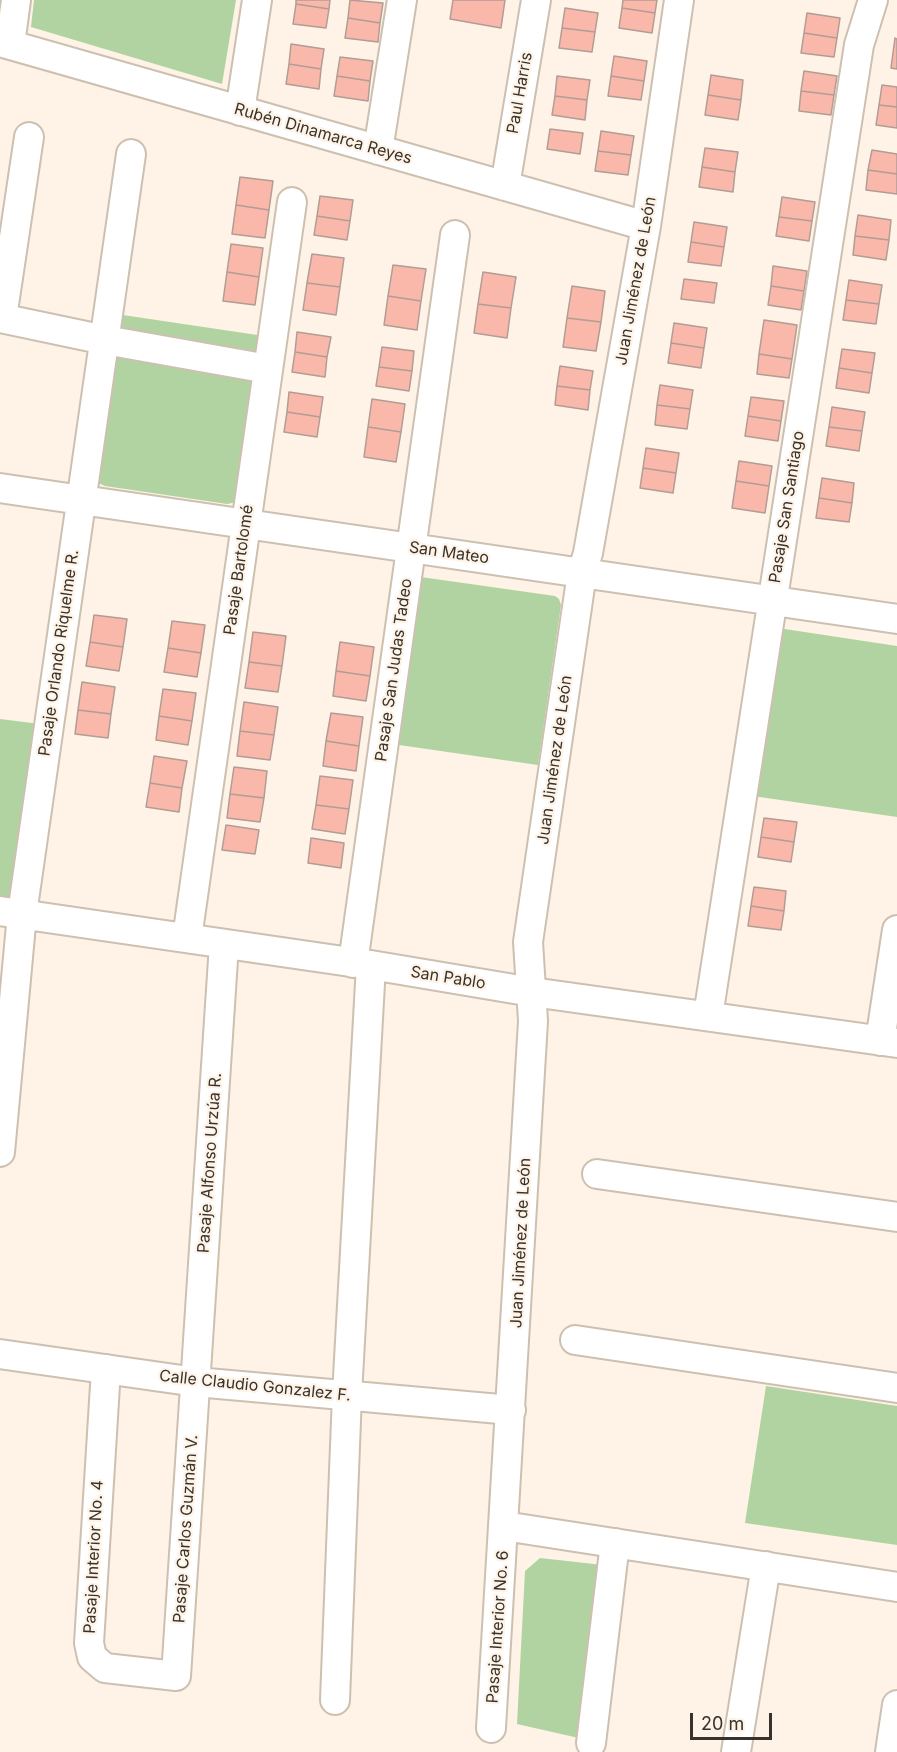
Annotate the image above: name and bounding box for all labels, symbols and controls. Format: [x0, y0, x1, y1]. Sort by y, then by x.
street label: Paul Harris [503, 51, 537, 135]
street label: Rubén Dinamarca Reyes [232, 99, 414, 169]
street label: Juan Jiménez de León [612, 195, 660, 367]
street label: Pasaje San Santiago [765, 430, 809, 584]
street label: Pasaje Bartolomé [220, 504, 258, 636]
street label: San Mateo [408, 538, 490, 568]
street label: Pasaje Orlando Riquelme R. [35, 548, 83, 758]
street label: Pasaje San Judas Tadeo [372, 577, 416, 763]
street label: Juan Jiménez de León [534, 674, 576, 846]
street label: San Pablo [409, 963, 487, 993]
street label: Pasaje Alfonso Urzúa R. [194, 1072, 226, 1254]
street label: Juan Jiménez de León [507, 1157, 535, 1329]
street label: Calle Claudio Gonzalez F. [158, 1366, 352, 1406]
street label: Pasaje Carlos Guzmán V. [170, 1434, 202, 1624]
street label: Pasaje Interior No. 4 [80, 1480, 108, 1634]
street label: Pasaje Interior No. 6 [483, 1550, 513, 1704]
scale bar [693, 1701, 776, 1739]
text: 20 m [701, 1713, 744, 1734]

